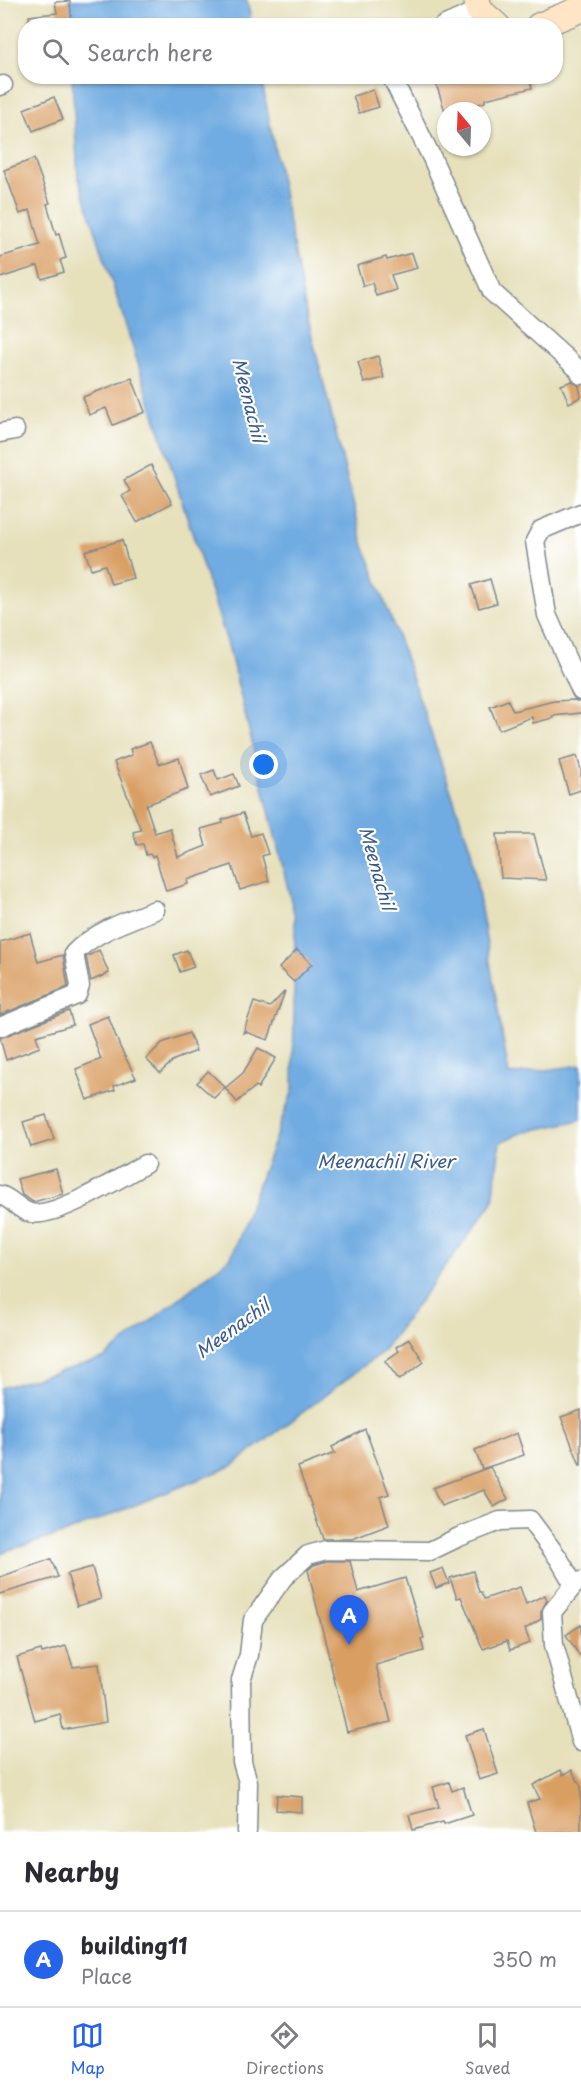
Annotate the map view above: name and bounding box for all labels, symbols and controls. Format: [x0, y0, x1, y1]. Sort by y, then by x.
search box [18, 18, 563, 84]
icon: search [39, 35, 72, 68]
text: Search here [87, 35, 213, 68]
north arrow [437, 102, 491, 156]
water label: Meenachil [227, 355, 274, 448]
your location [249, 750, 278, 779]
water label: Meenachil [353, 823, 404, 916]
water label: Meenachil River [317, 1147, 458, 1174]
water label: Meenachil [189, 1290, 277, 1364]
pin: A [330, 1596, 368, 1645]
text: Nearby [24, 1852, 119, 1891]
text: building11 [81, 1928, 188, 1961]
text: A [36, 1944, 51, 1974]
text: 350 m [492, 1944, 557, 1974]
text: Place [81, 1961, 132, 1991]
tab: Map [71, 2019, 105, 2079]
tab: Directions [246, 2019, 324, 2079]
tab: Saved [465, 2019, 510, 2079]

